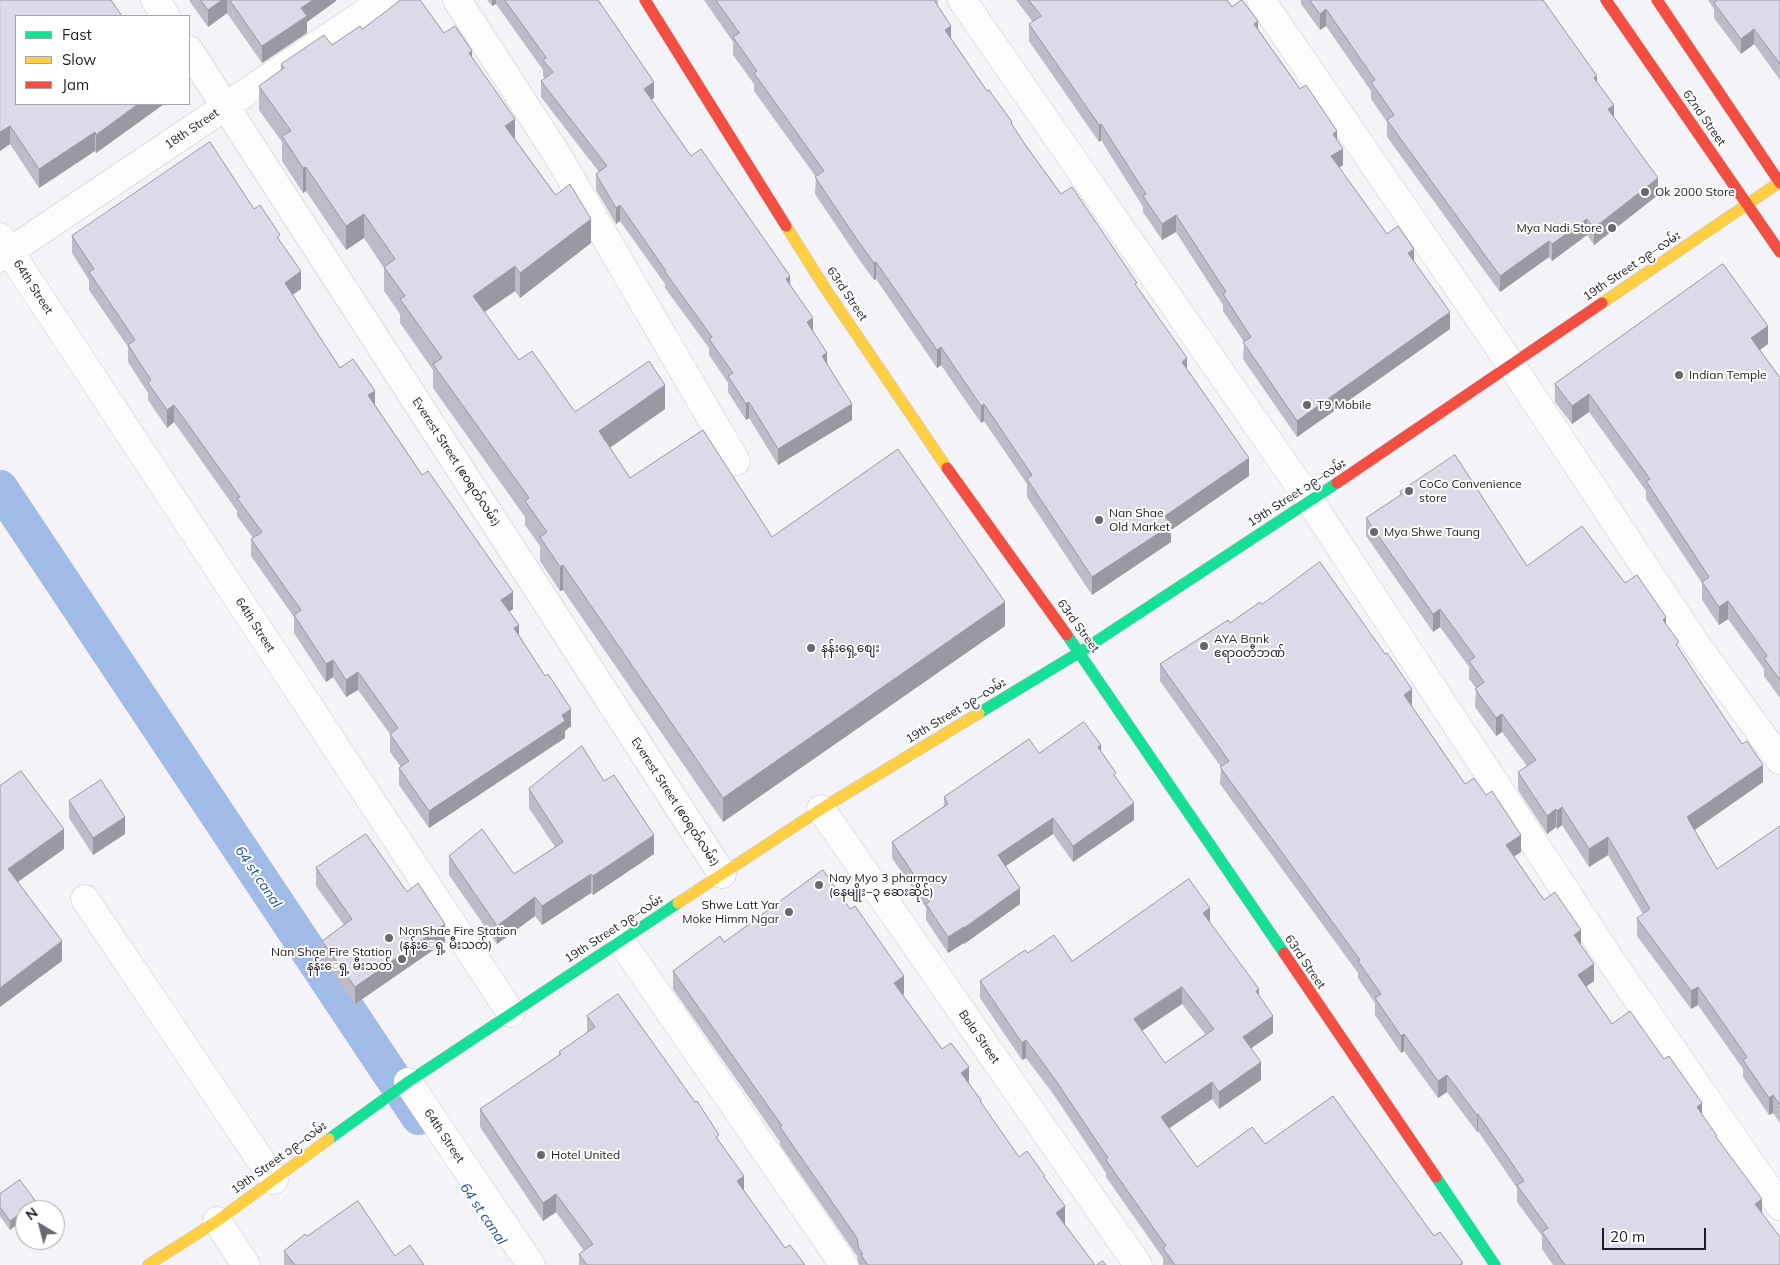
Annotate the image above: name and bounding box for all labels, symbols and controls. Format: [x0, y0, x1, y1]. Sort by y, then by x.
legend [15, 15, 190, 105]
text: Fast [62, 25, 92, 44]
text: Slow [62, 50, 96, 69]
text: Jam [62, 75, 89, 94]
street label: 62nd Street [1679, 87, 1729, 149]
street label: 18th Street [162, 106, 222, 152]
place label: Ok 2000 Store [1655, 185, 1735, 199]
marker: Ok 2000 Store [1639, 186, 1651, 198]
place label: Mya Nadi Store [1517, 221, 1602, 235]
marker: Mya Nadi Store [1606, 222, 1618, 234]
street label: 19th Street ၁၉−လမ်း [1581, 228, 1683, 304]
street label: 64th Street [10, 257, 56, 317]
street label: 63rd Street [824, 264, 870, 324]
place label: Indian Temple [1689, 368, 1767, 382]
marker: Indian Temple [1673, 369, 1685, 381]
street label: Everest Street (ဧ၀ရတ်လမ်း) [409, 395, 503, 529]
place label: T9 Mobile [1317, 398, 1371, 412]
marker: T9 Mobile [1301, 399, 1313, 411]
street label: 19th Street ၁၉−လမ်း [1245, 456, 1349, 530]
place label: CoCo Convenience store [1419, 477, 1522, 505]
marker: CoCo Convenience store [1403, 485, 1415, 497]
place label: Nan Shae Old Market [1109, 506, 1170, 534]
marker: Nan Shae Old Market [1093, 514, 1105, 526]
place label: Mya Shwe Taung [1384, 525, 1480, 539]
marker: Mya Shwe Taung [1368, 526, 1380, 538]
street label: 64th Street [232, 595, 278, 655]
street label: 63rd Street [1054, 597, 1102, 655]
place label: AYA Bank ဧရာ၀တီဘဏ် [1214, 632, 1285, 660]
marker: AYA Bank ဧရာ၀တီဘဏ် [1198, 640, 1210, 652]
place label: နန်းရှေ့စျေး [821, 641, 880, 655]
marker: နန်းရှေ့စျေး [805, 642, 817, 654]
street label: 19th Street ၁၉−လမ်း [903, 675, 1009, 747]
street label: Everest Street (ဧ၀ရတ်လမ်း) [628, 735, 722, 869]
water label: 64 st canal [231, 843, 285, 911]
place label: Nay Myo 3 pharmacy (နေမျိုး−၃ ဆေးဆိုင်) [829, 871, 947, 899]
marker: Nay Myo 3 pharmacy (နေမျိုး−၃ ဆေးဆိုင်) [813, 879, 825, 891]
street label: 19th Street ၁၉−လမ်း [562, 892, 666, 966]
place label: Shwe Latt Yar Moke Himm Ngar [682, 898, 779, 926]
marker: Shwe Latt Yar Moke Himm Ngar [783, 906, 795, 918]
place label: NanShae Fire Station (နန်းေရှ့ မီးသတ်) [399, 924, 517, 952]
marker: NanShae Fire Station (နန်းေရှ့ မီးသတ်) [383, 932, 395, 944]
street label: 63rd Street [1282, 932, 1328, 992]
place label: Nan Shae Fire Station နန်းေရှ့ မီးသတ် [271, 945, 392, 973]
marker: Nan Shae Fire Station နန်းေရှ့ မီးသတ် [396, 953, 408, 965]
street label: Bala Street [955, 1008, 1003, 1066]
street label: 64th Street [421, 1106, 467, 1166]
street label: 19th Street ၁၉−လမ်း [229, 1119, 329, 1197]
place label: Hotel United [551, 1148, 620, 1162]
marker: Hotel United [535, 1149, 547, 1161]
water label: 64 st canal [456, 1180, 510, 1248]
north arrow [15, 1200, 65, 1250]
text: N [22, 1203, 41, 1224]
scale bar [1605, 1218, 1709, 1250]
text: 20 m [1610, 1227, 1645, 1246]

